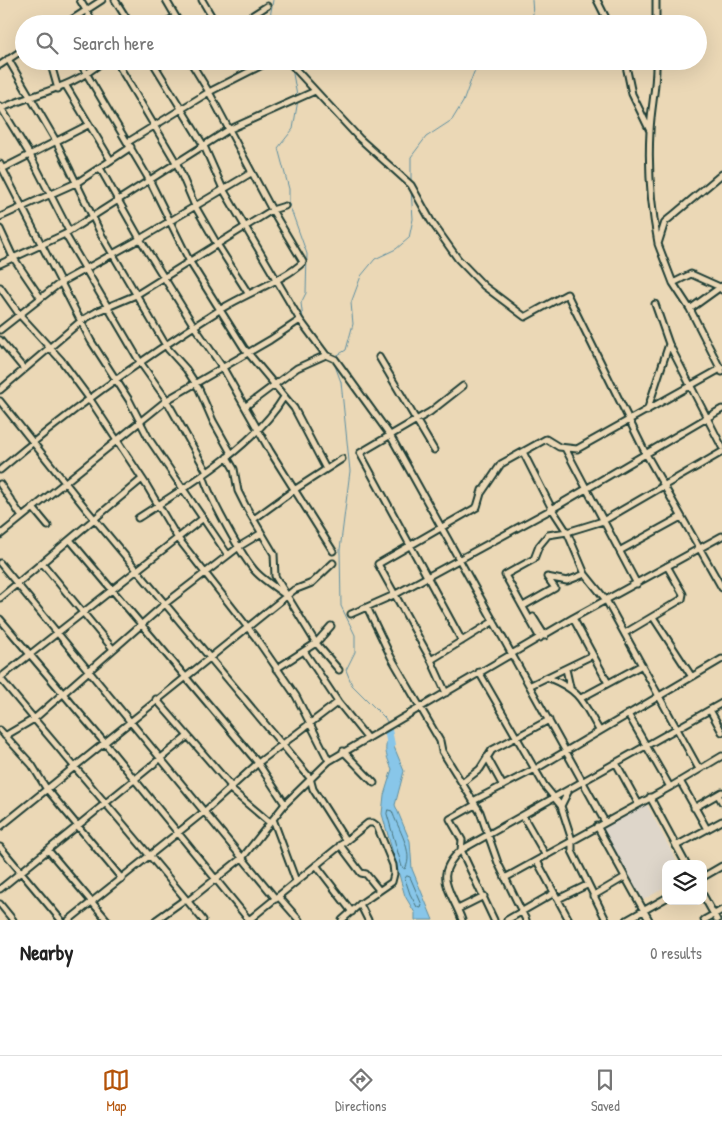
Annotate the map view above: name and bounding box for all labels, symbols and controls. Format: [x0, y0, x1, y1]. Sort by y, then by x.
search box [15, 15, 707, 70]
icon: search [33, 29, 61, 57]
text: Search here [73, 30, 154, 56]
map controls [662, 860, 707, 905]
button: layers [662, 860, 707, 905]
text: Nearby [20, 938, 73, 967]
text: 0 results [650, 942, 702, 964]
tab: Map [102, 1066, 130, 1115]
tab: Directions [335, 1066, 386, 1115]
tab: Saved [591, 1066, 620, 1115]

